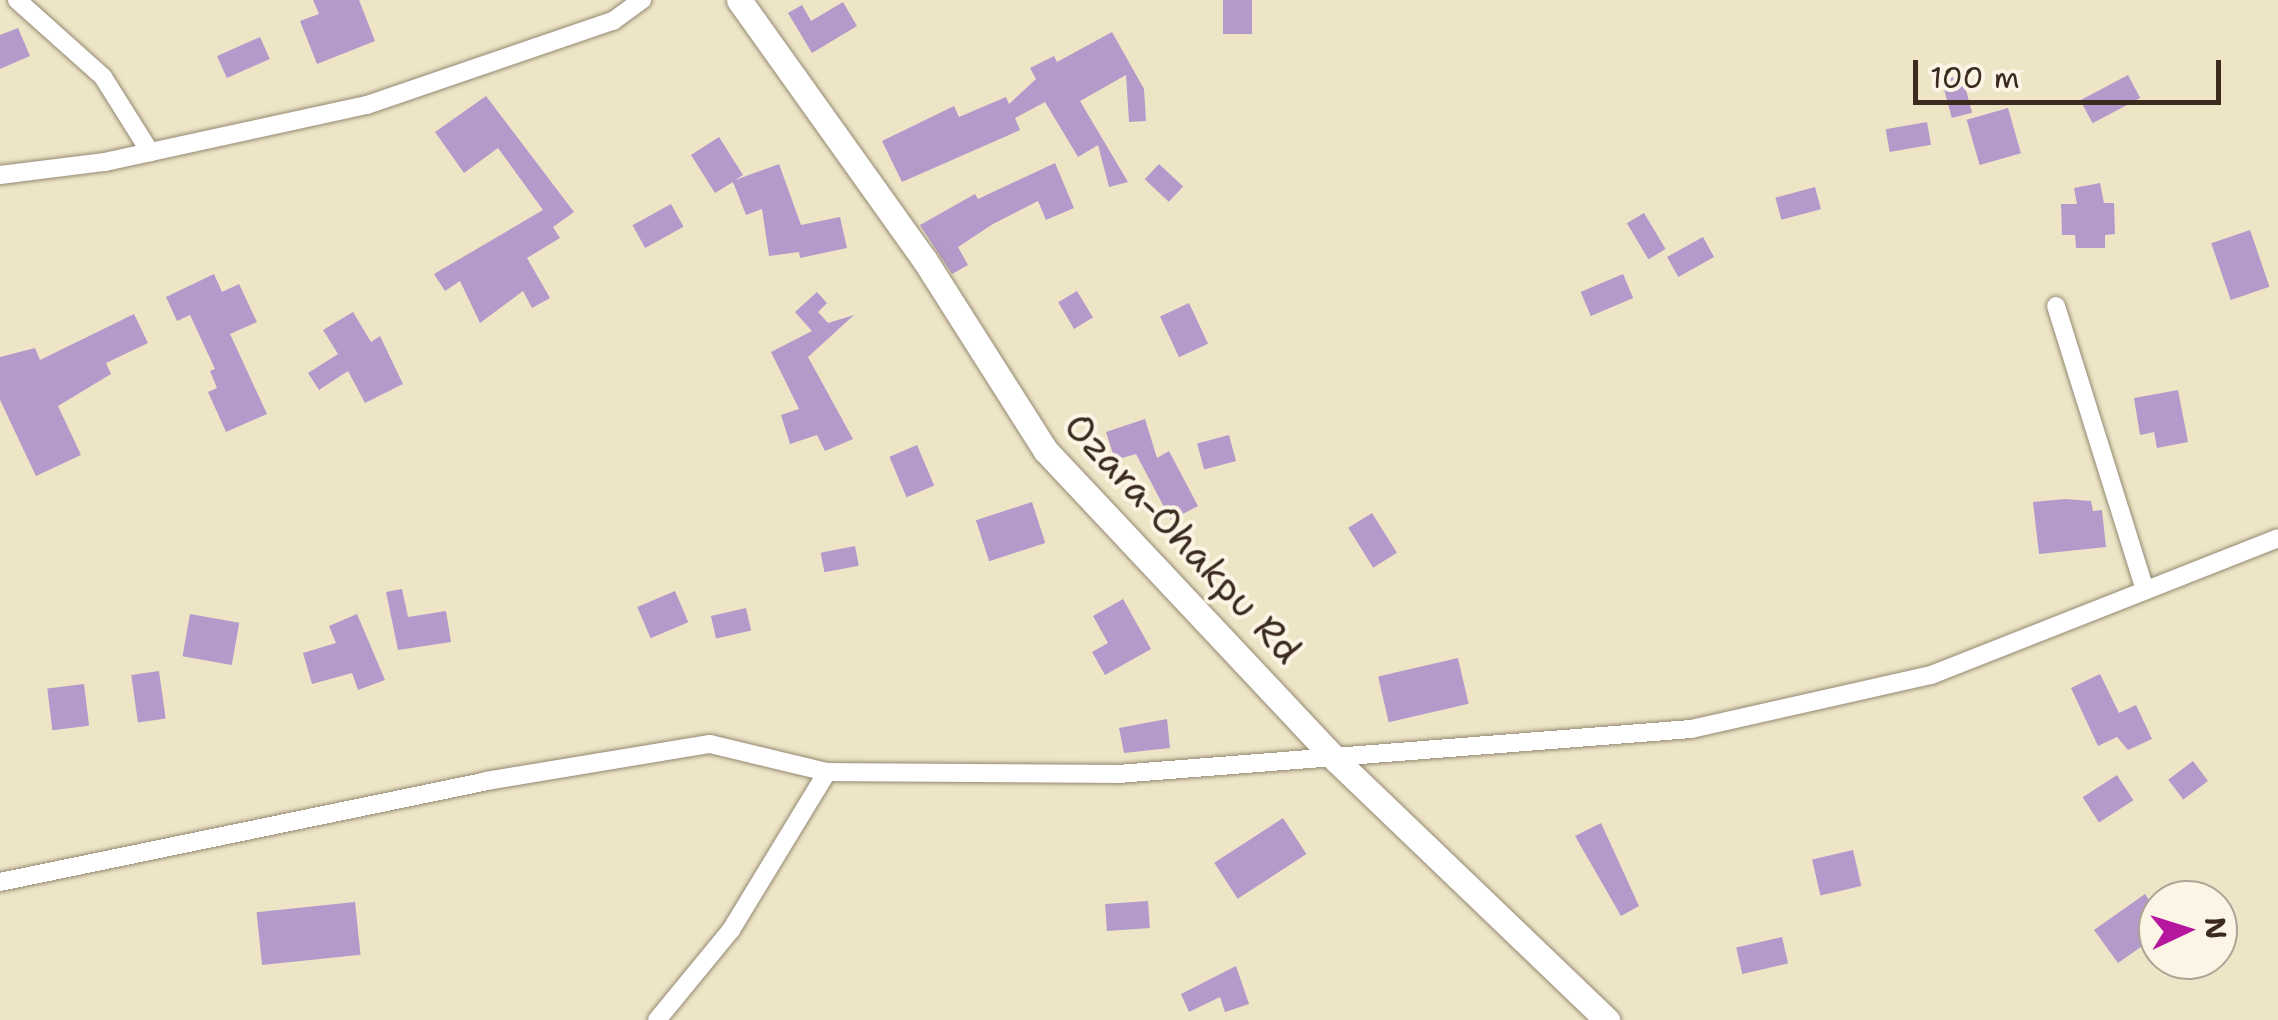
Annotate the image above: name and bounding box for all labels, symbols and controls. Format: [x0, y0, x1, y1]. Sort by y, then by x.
scale bar [1918, 40, 2226, 102]
text: 100 m [1930, 57, 2020, 98]
street label: Ozara-Ohakpu Rd [1055, 403, 1311, 673]
north arrow [2138, 880, 2238, 980]
text: N [2196, 916, 2236, 940]

